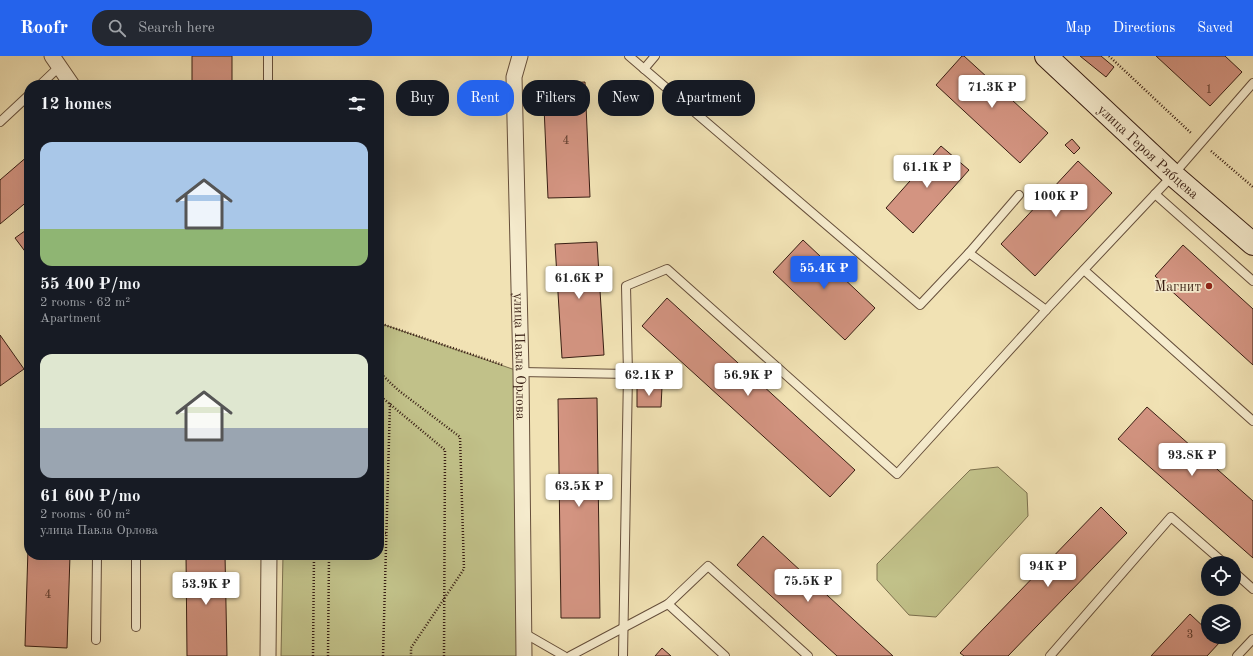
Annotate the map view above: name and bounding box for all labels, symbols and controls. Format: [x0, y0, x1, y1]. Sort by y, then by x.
search box [92, 10, 372, 46]
icon: search [106, 17, 128, 39]
text: Roofr [20, 19, 68, 38]
text: Search here [138, 21, 215, 36]
text: Map [1065, 21, 1091, 35]
text: Directions [1113, 21, 1175, 35]
text: Saved [1197, 21, 1233, 35]
pin: 71.3K ₽ [955, 75, 1029, 109]
chip: Buy [396, 80, 449, 116]
chip: Rent [457, 80, 514, 116]
chip: Filters [522, 80, 590, 116]
chip: New [598, 80, 654, 116]
chip: Apartment [662, 80, 755, 116]
text: 71.3K ₽ [967, 81, 1017, 94]
house number: 1 [1206, 84, 1212, 96]
icon: filters [346, 93, 368, 115]
text: 12 homes [40, 96, 112, 113]
street label: улица Героя Рябцева [1095, 102, 1201, 202]
house number: 4 [563, 135, 570, 147]
pin: 61.1K ₽ [890, 155, 964, 189]
text: 61.1K ₽ [902, 161, 952, 174]
icon: home [168, 168, 240, 240]
pin: 100K ₽ [1023, 184, 1089, 218]
text: 100K ₽ [1033, 190, 1079, 203]
pin: 55.4K ₽ [787, 256, 861, 290]
text: 55.4K ₽ [799, 262, 849, 275]
pin: 61.6K ₽ [542, 266, 616, 300]
text: 61.6K ₽ [554, 272, 604, 285]
text: 55 400 ₽/mo [40, 276, 141, 293]
place label: Магнит [1154, 280, 1201, 294]
marker: Магнит [1204, 281, 1214, 291]
street label: улица Павла Орлова [511, 292, 528, 420]
text: 2 rooms · 62 m² [40, 296, 130, 309]
text: Apartment [40, 312, 101, 325]
pin: 62.1K ₽ [612, 363, 686, 397]
pin: 56.9K ₽ [711, 363, 785, 397]
text: 62.1K ₽ [624, 369, 674, 382]
text: 56.9K ₽ [723, 369, 773, 382]
icon: home [168, 380, 240, 452]
pin: 93.8K ₽ [1155, 443, 1229, 477]
text: 93.8K ₽ [1167, 449, 1217, 462]
pin: 63.5K ₽ [542, 474, 616, 508]
text: 63.5K ₽ [554, 480, 604, 493]
text: 61 600 ₽/mo [40, 488, 141, 505]
text: 2 rooms · 60 m² [40, 508, 130, 521]
text: улица Павла Орлова [40, 524, 158, 537]
pin: 94K ₽ [1020, 554, 1076, 588]
map controls [1201, 556, 1241, 644]
button: locate [1201, 556, 1241, 596]
text: 94K ₽ [1029, 560, 1067, 573]
pin: 75.5K ₽ [771, 569, 845, 603]
pin: 53.9K ₽ [169, 572, 243, 606]
text: 75.5K ₽ [783, 575, 833, 588]
text: 53.9K ₽ [181, 578, 231, 591]
house number: 4 [45, 589, 52, 601]
button: layers [1201, 604, 1241, 644]
house number: 3 [1187, 629, 1193, 641]

